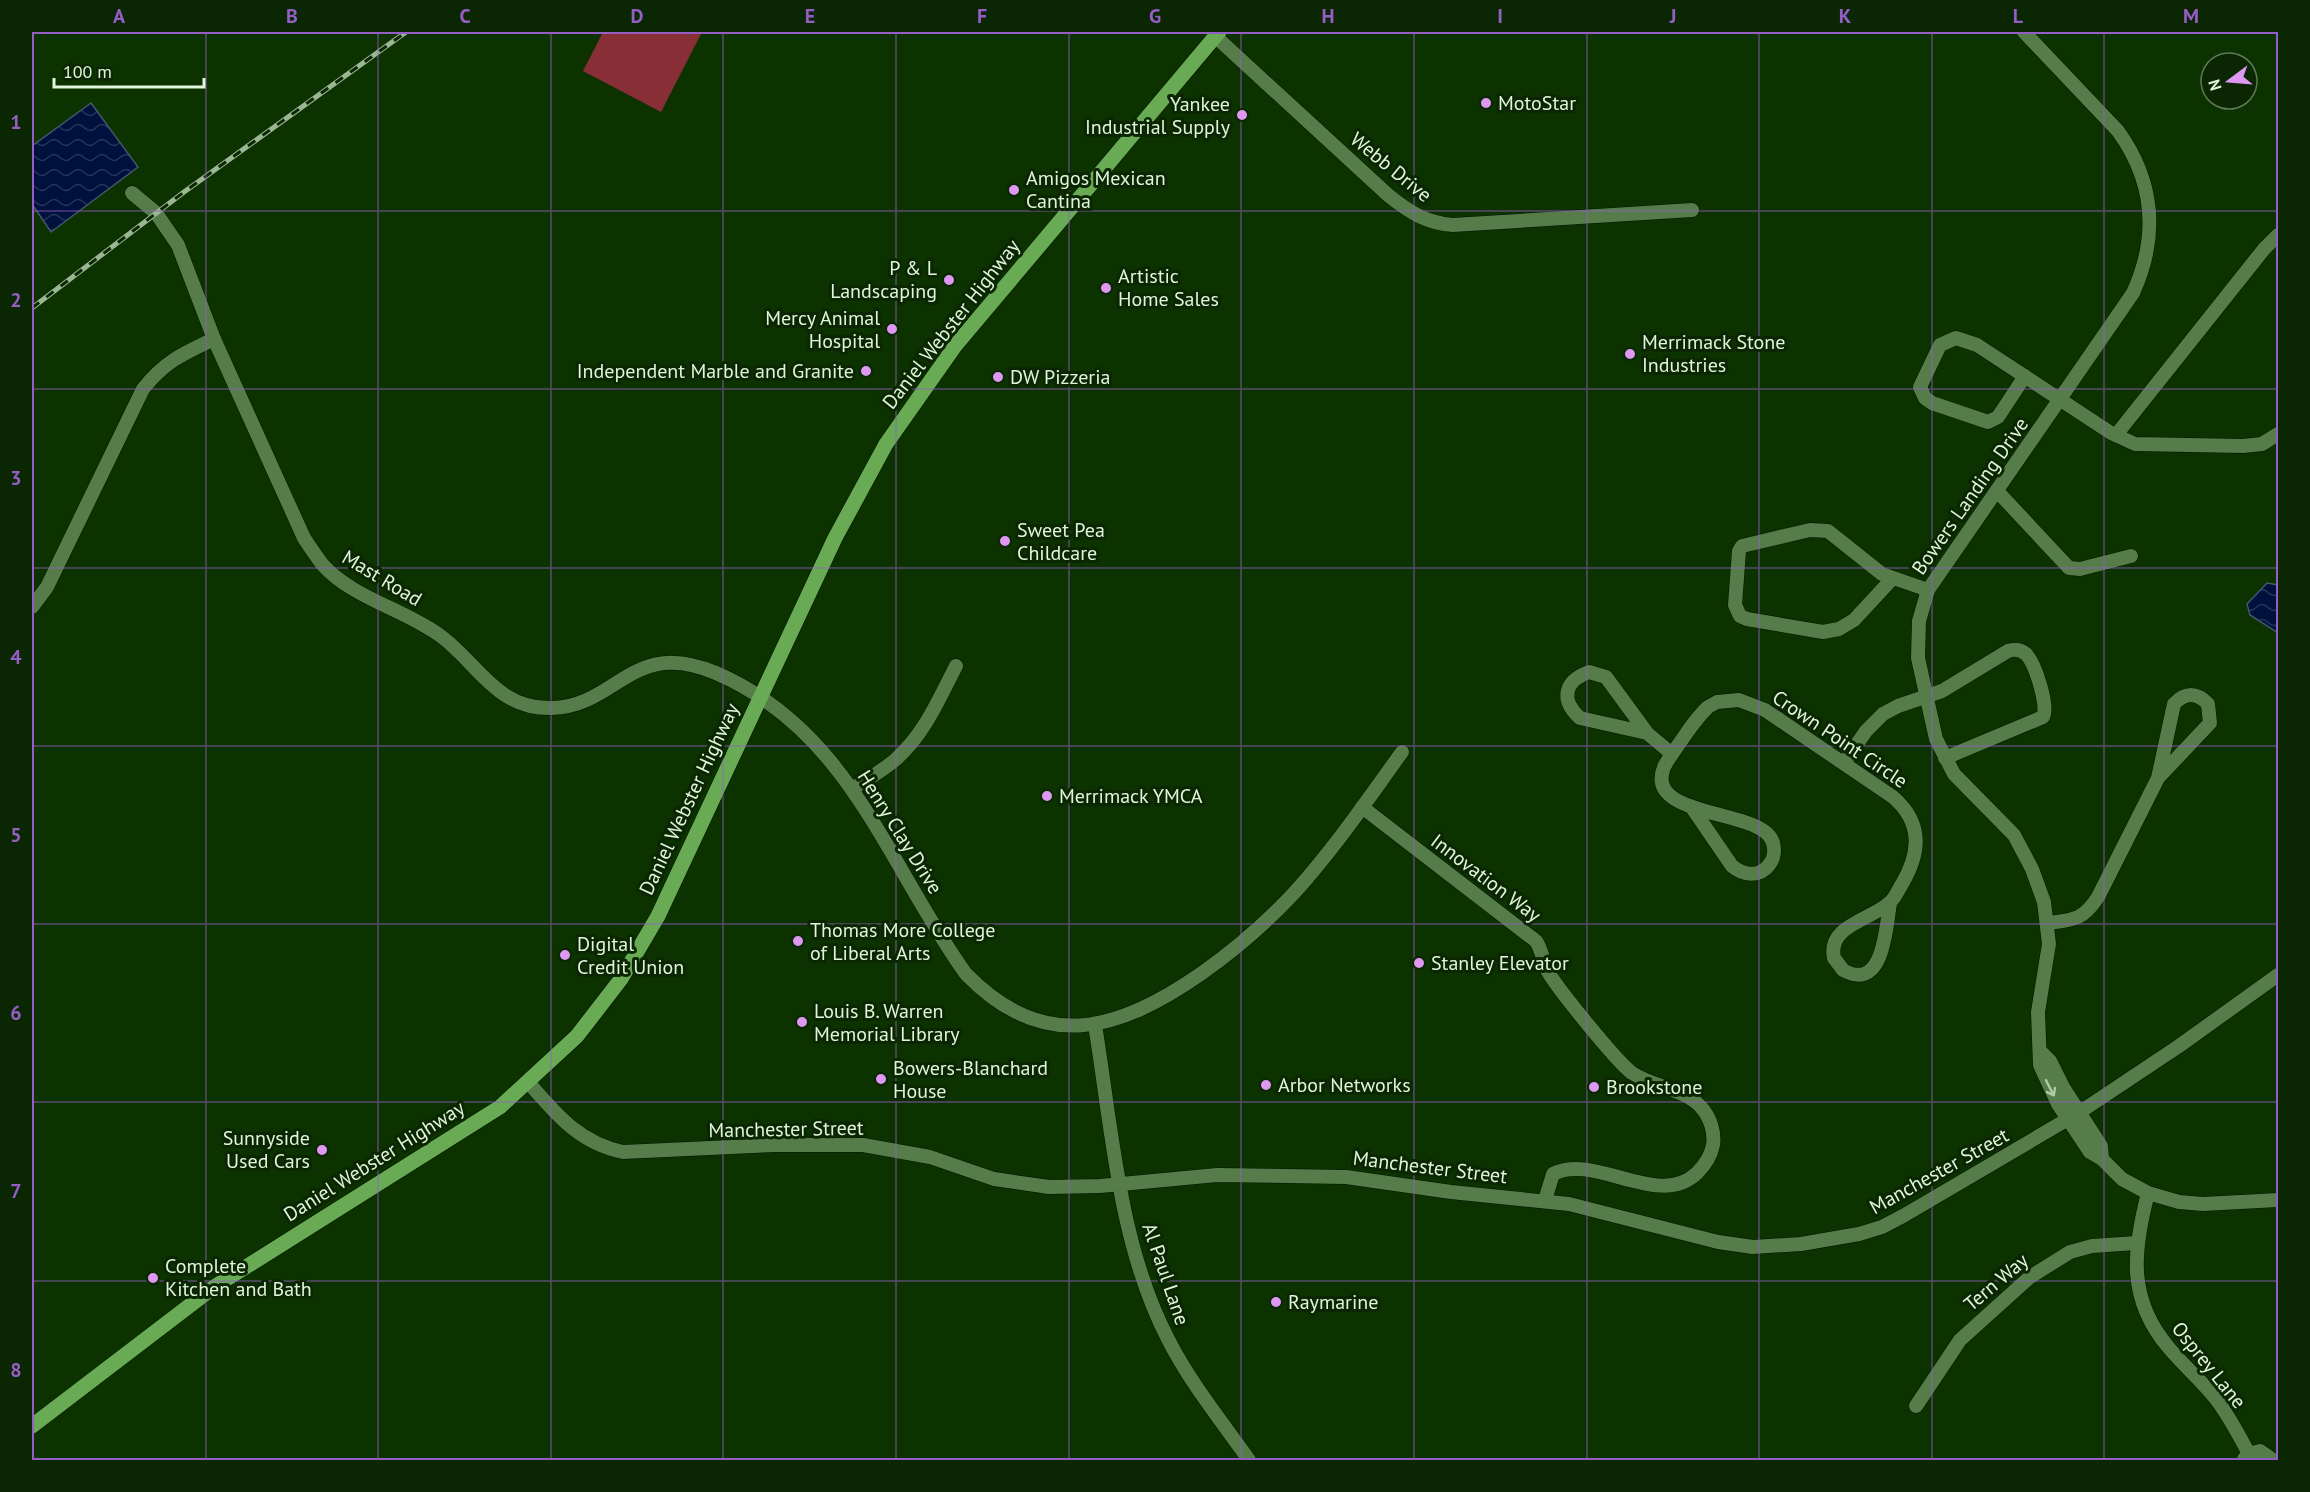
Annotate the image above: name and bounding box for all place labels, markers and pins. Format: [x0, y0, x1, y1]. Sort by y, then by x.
place label: MotoStar [1498, 90, 1576, 116]
place label: Yankee Industrial Supply [1085, 91, 1231, 140]
marker: MotoStar [1479, 96, 1493, 110]
marker: Yankee Industrial Supply [1235, 108, 1249, 122]
place label: Amigos Mexican Cantina [1026, 165, 1166, 214]
marker: Amigos Mexican Cantina [1007, 183, 1021, 197]
place label: P & L Landscaping [830, 255, 937, 304]
place label: Artistic Home Sales [1118, 263, 1219, 312]
marker: P & L Landscaping [942, 273, 956, 287]
marker: Artistic Home Sales [1099, 281, 1113, 295]
place label: Mercy Animal Hospital [765, 305, 880, 354]
marker: Mercy Animal Hospital [885, 322, 899, 336]
place label: Merrimack Stone Industries [1642, 329, 1785, 378]
marker: Merrimack Stone Industries [1623, 347, 1637, 361]
place label: Independent Marble and Granite [577, 358, 854, 384]
marker: Independent Marble and Granite [859, 364, 873, 378]
place label: DW Pizzeria [1010, 364, 1110, 390]
marker: DW Pizzeria [991, 370, 1005, 384]
place label: Sweet Pea Childcare [1017, 517, 1105, 566]
marker: Sweet Pea Childcare [998, 534, 1012, 548]
place label: Merrimack YMCA [1059, 783, 1203, 809]
marker: Merrimack YMCA [1040, 789, 1054, 803]
place label: Thomas More College of Liberal Arts [810, 917, 995, 966]
place label: Digital Credit Union [577, 931, 684, 980]
marker: Thomas More College of Liberal Arts [791, 934, 805, 948]
marker: Digital Credit Union [558, 948, 572, 962]
place label: Stanley Elevator [1431, 950, 1569, 976]
marker: Stanley Elevator [1412, 956, 1426, 970]
place label: Louis B. Warren Memorial Library [814, 998, 960, 1047]
marker: Louis B. Warren Memorial Library [795, 1015, 809, 1029]
place label: Bowers-Blanchard House [893, 1055, 1048, 1104]
marker: Bowers-Blanchard House [874, 1072, 888, 1086]
place label: Arbor Networks [1278, 1072, 1411, 1098]
place label: Brookstone [1606, 1074, 1702, 1100]
marker: Arbor Networks [1259, 1078, 1273, 1092]
marker: Brookstone [1587, 1080, 1601, 1094]
place label: Sunnyside Used Cars [223, 1125, 310, 1174]
marker: Sunnyside Used Cars [315, 1143, 329, 1157]
place label: Complete Kitchen and Bath [165, 1253, 312, 1302]
marker: Complete Kitchen and Bath [146, 1271, 160, 1285]
place label: Raymarine [1288, 1289, 1378, 1315]
marker: Raymarine [1269, 1295, 1283, 1309]

